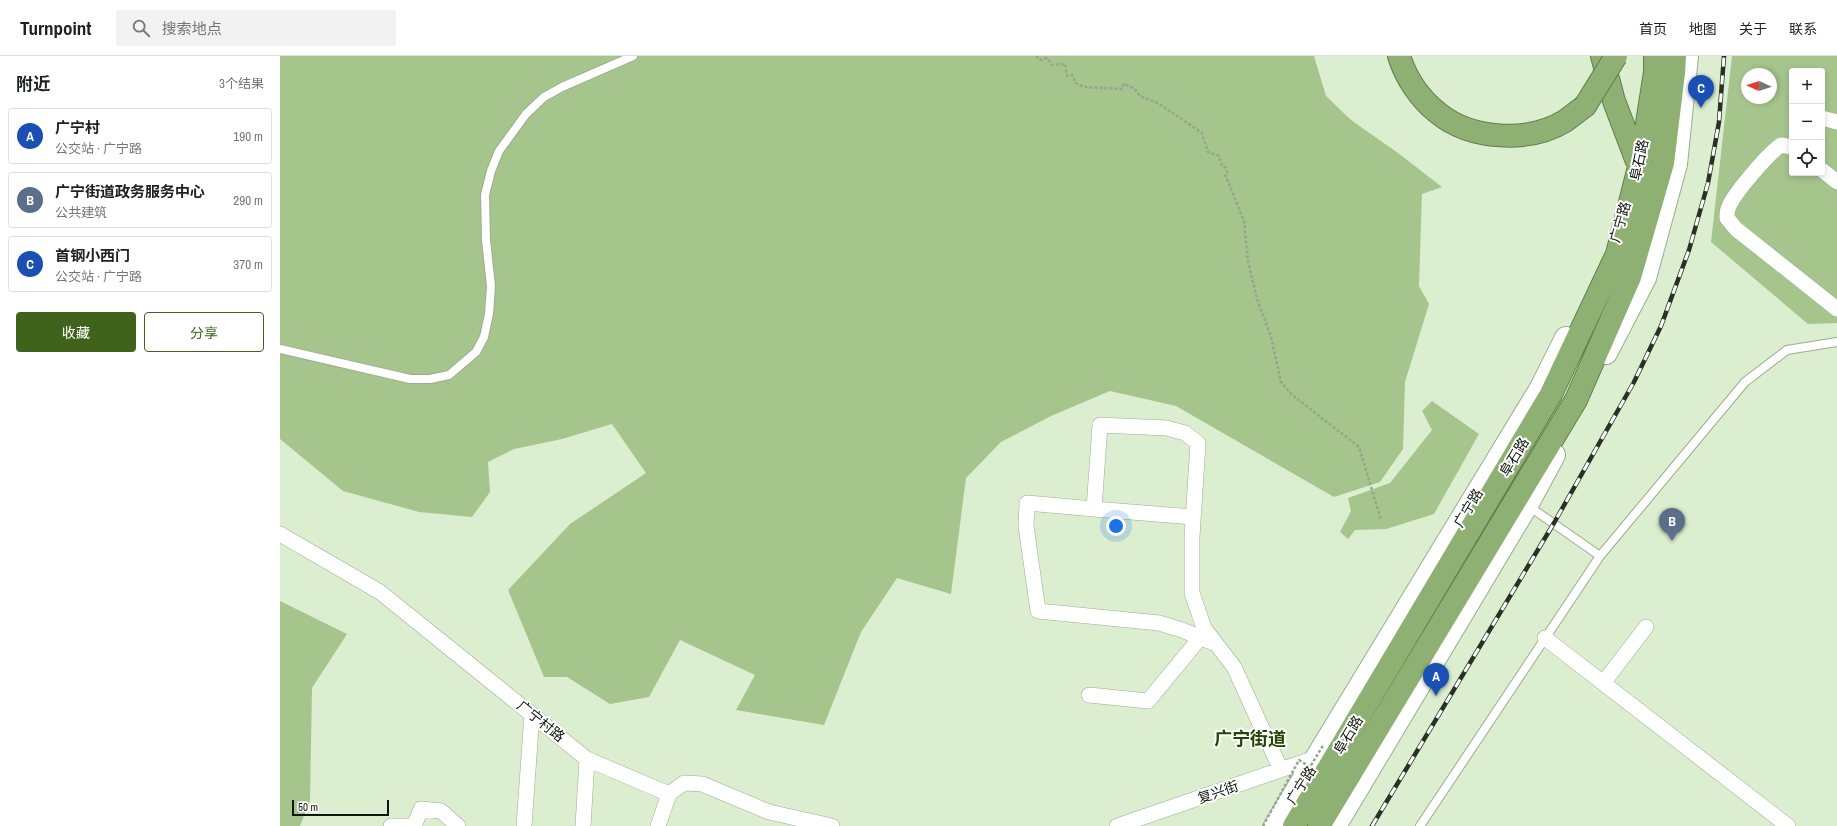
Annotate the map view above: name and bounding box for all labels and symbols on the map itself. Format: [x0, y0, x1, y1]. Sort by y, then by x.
north arrow [1741, 68, 1777, 104]
pin: C [1688, 75, 1714, 108]
street label: 阜石路 [1626, 138, 1652, 182]
street label: 广宁路 [1606, 199, 1634, 245]
street label: 阜石路 [1495, 434, 1533, 480]
street label: 广宁路 [1449, 485, 1487, 531]
pin: B [1659, 508, 1685, 541]
your location [1106, 516, 1126, 536]
pin: A [1423, 663, 1449, 696]
street label: 广宁村路 [514, 696, 568, 746]
street label: 阜石路 [1329, 712, 1367, 758]
district label: 广宁街道 [1214, 726, 1286, 751]
street label: 广宁路 [1282, 762, 1320, 808]
street label: 复兴街 [1195, 777, 1241, 807]
scale bar [292, 798, 389, 817]

